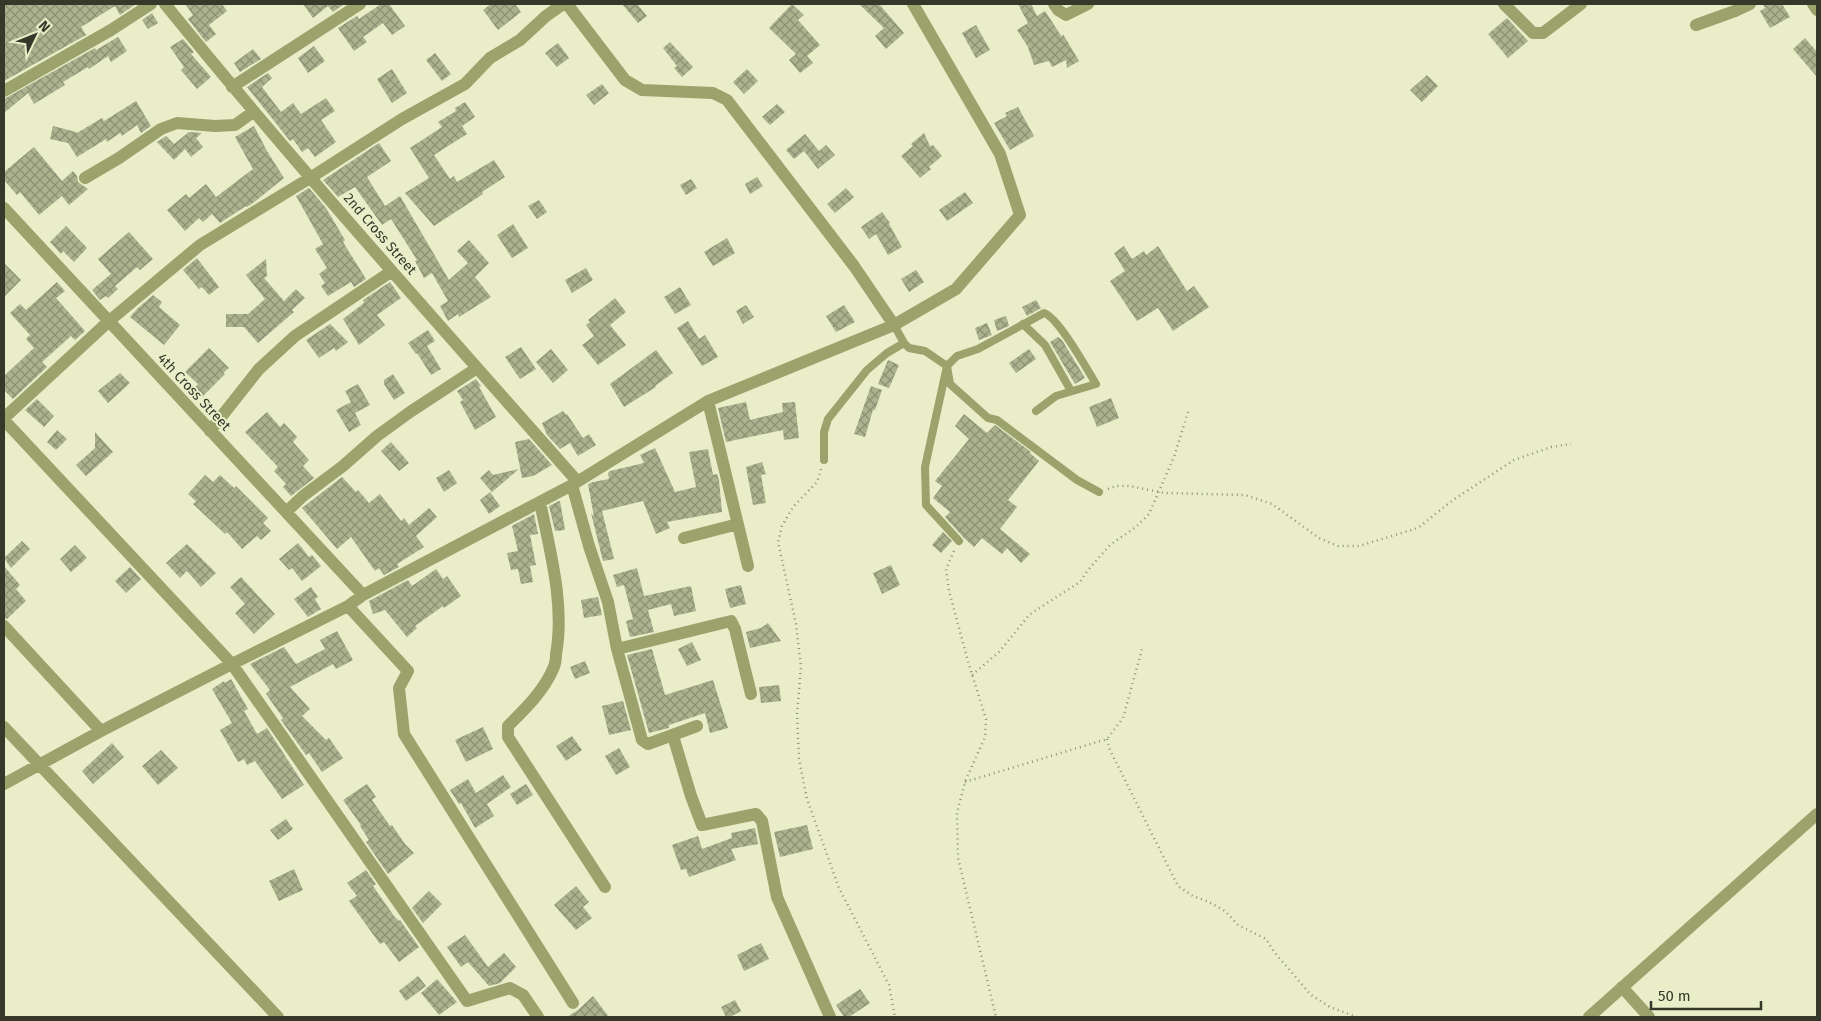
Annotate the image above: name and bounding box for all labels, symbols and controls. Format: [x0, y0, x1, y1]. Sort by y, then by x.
north arrow [10, 10, 60, 60]
text: N [35, 17, 54, 36]
street label: 2nd Cross Street [340, 190, 421, 279]
street label: 4th Cross Street [154, 350, 235, 435]
scale bar [1651, 978, 1761, 1010]
text: 50 m [1658, 987, 1691, 1005]

